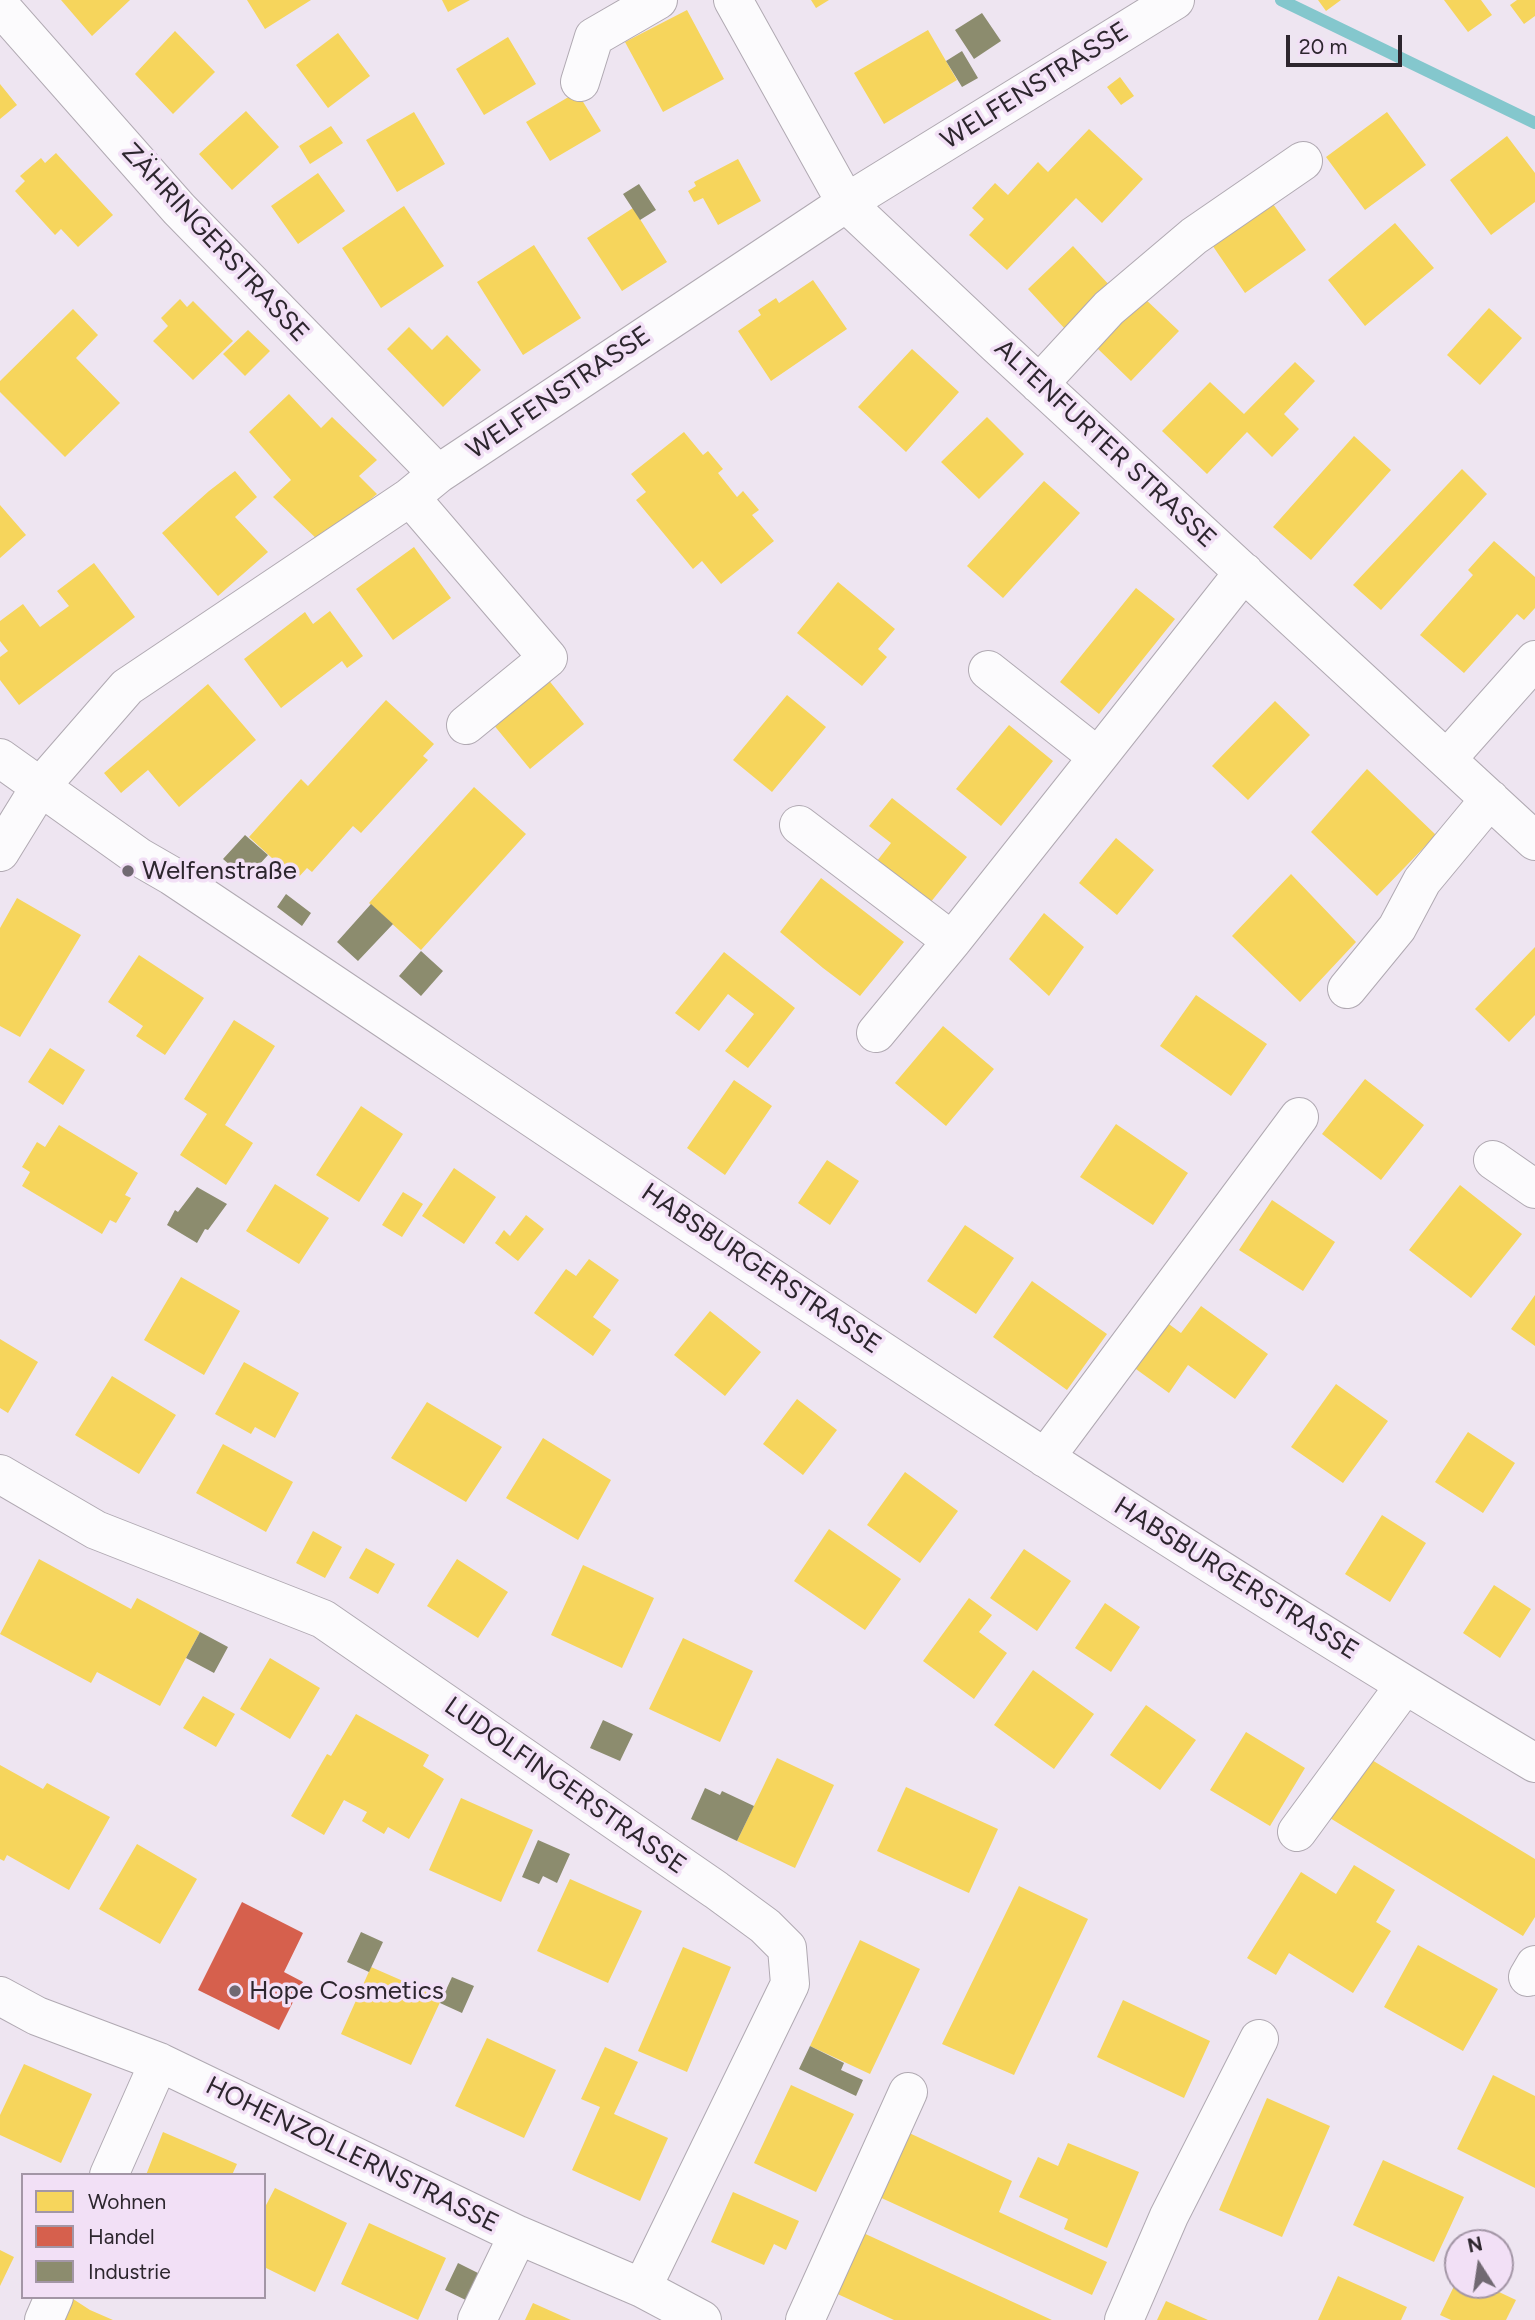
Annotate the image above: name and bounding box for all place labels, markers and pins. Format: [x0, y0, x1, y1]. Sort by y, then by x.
place label: Welfenstraße [142, 855, 297, 887]
marker: Welfenstraße [120, 863, 136, 879]
place label: Hope Cosmetics [249, 1975, 444, 2007]
marker: Hope Cosmetics [227, 1983, 243, 1999]

